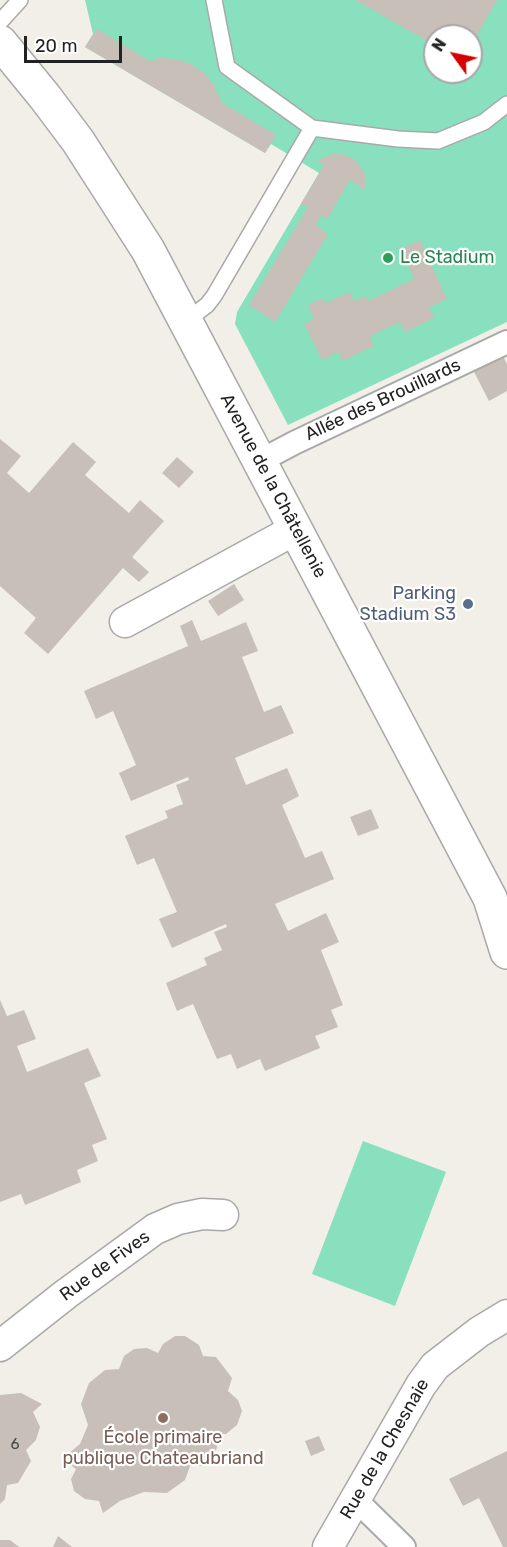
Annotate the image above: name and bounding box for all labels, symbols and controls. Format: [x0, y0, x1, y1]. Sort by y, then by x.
scale bar [27, 24, 124, 62]
north arrow [423, 24, 483, 84]
text: 20 m [35, 35, 77, 57]
text: N [428, 35, 450, 55]
place label: Le Stadium [400, 247, 495, 269]
marker: Le Stadium [381, 251, 395, 265]
street label: Allée des Brouillards [302, 354, 464, 446]
street label: Avenue de la Châtellenie [215, 390, 331, 582]
place label: Parking Stadium S3 [360, 583, 456, 626]
marker: Parking Stadium S3 [461, 597, 475, 611]
street label: Rue de Fives [56, 1226, 154, 1306]
street label: Rue de la Chesnaie [336, 1375, 434, 1523]
marker: École primaire publique Chateaubriand [156, 1411, 170, 1425]
place label: École primaire publique Chateaubriand [62, 1427, 264, 1470]
house number: 6 [10, 1436, 20, 1454]

